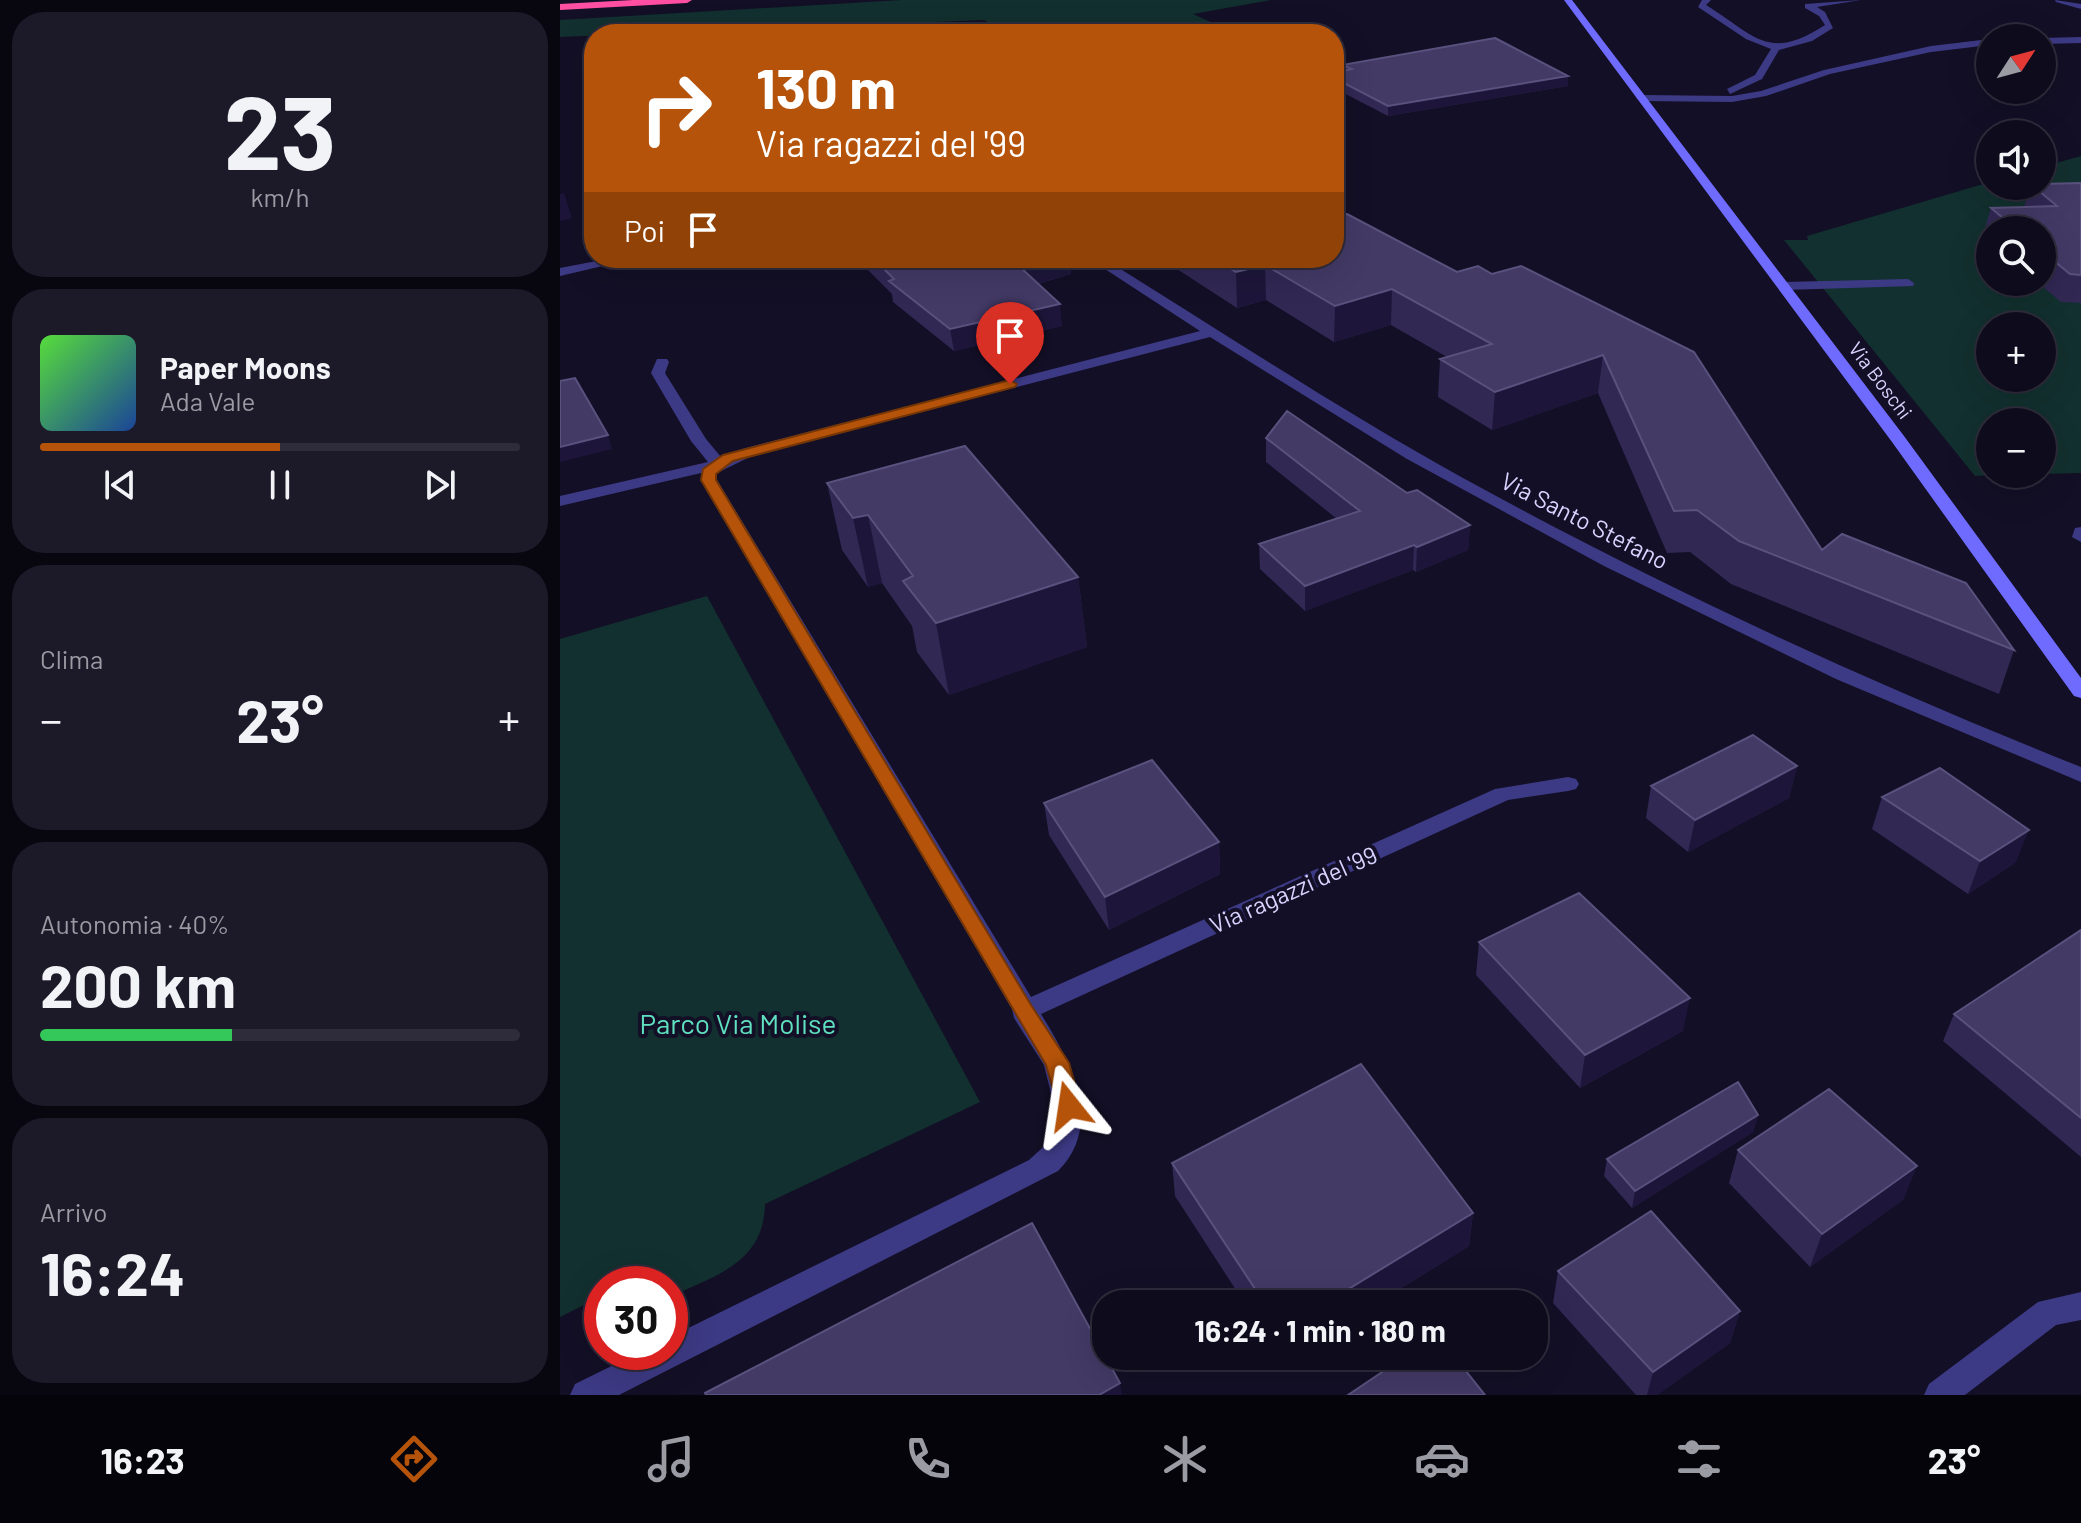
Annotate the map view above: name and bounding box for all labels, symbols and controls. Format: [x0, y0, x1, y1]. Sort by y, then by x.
north arrow [1976, 24, 2056, 104]
map controls [1976, 24, 2056, 488]
text: 130 m [756, 53, 896, 120]
icon: right [624, 56, 728, 160]
text: 23 [224, 66, 336, 191]
button: sound [1976, 120, 2056, 200]
text: Via ragazzi del '99 [756, 121, 1026, 164]
text: km/h [251, 181, 309, 212]
icon: arrive [681, 208, 725, 252]
text: Poi [624, 212, 665, 248]
button: search [1976, 216, 2056, 296]
pin [976, 302, 1044, 384]
button: + [1976, 312, 2056, 392]
icon: arrive [988, 314, 1032, 358]
street label: Via Boschi [1844, 337, 1918, 423]
text: Paper Moons [160, 349, 331, 385]
text: Ada Vale [160, 385, 255, 416]
button: − [1976, 408, 2056, 488]
icon: previous [98, 463, 142, 507]
icon: pause [258, 463, 302, 507]
icon: next [418, 463, 462, 507]
street label: Via Santo Stefano [1496, 465, 1674, 575]
text: Clima [40, 643, 103, 674]
text: 23° [236, 683, 324, 755]
text: − [40, 692, 62, 745]
text: + [498, 692, 520, 745]
street label: Via ragazzi del '99 [1205, 839, 1381, 939]
text: Autonomia · 40% [40, 908, 229, 939]
text: 200 km [40, 948, 236, 1020]
park label: Parco Via Molise [640, 1006, 836, 1040]
position arrow [1027, 1064, 1111, 1148]
text: Arrivo [40, 1196, 107, 1227]
text: 16:24 [40, 1236, 185, 1308]
speed limit sign: 30 [584, 1266, 688, 1370]
text: 16:24 · 1 min · 180 m [1194, 1312, 1446, 1348]
icon: directions [386, 1431, 442, 1487]
icon: music [643, 1431, 699, 1487]
icon: phone [900, 1431, 956, 1487]
icon: climate [1157, 1431, 1213, 1487]
icon: car [1414, 1431, 1470, 1487]
icon: filters [1671, 1431, 1727, 1487]
text: 16:23 [101, 1438, 185, 1481]
text: 23° [1928, 1438, 1980, 1481]

